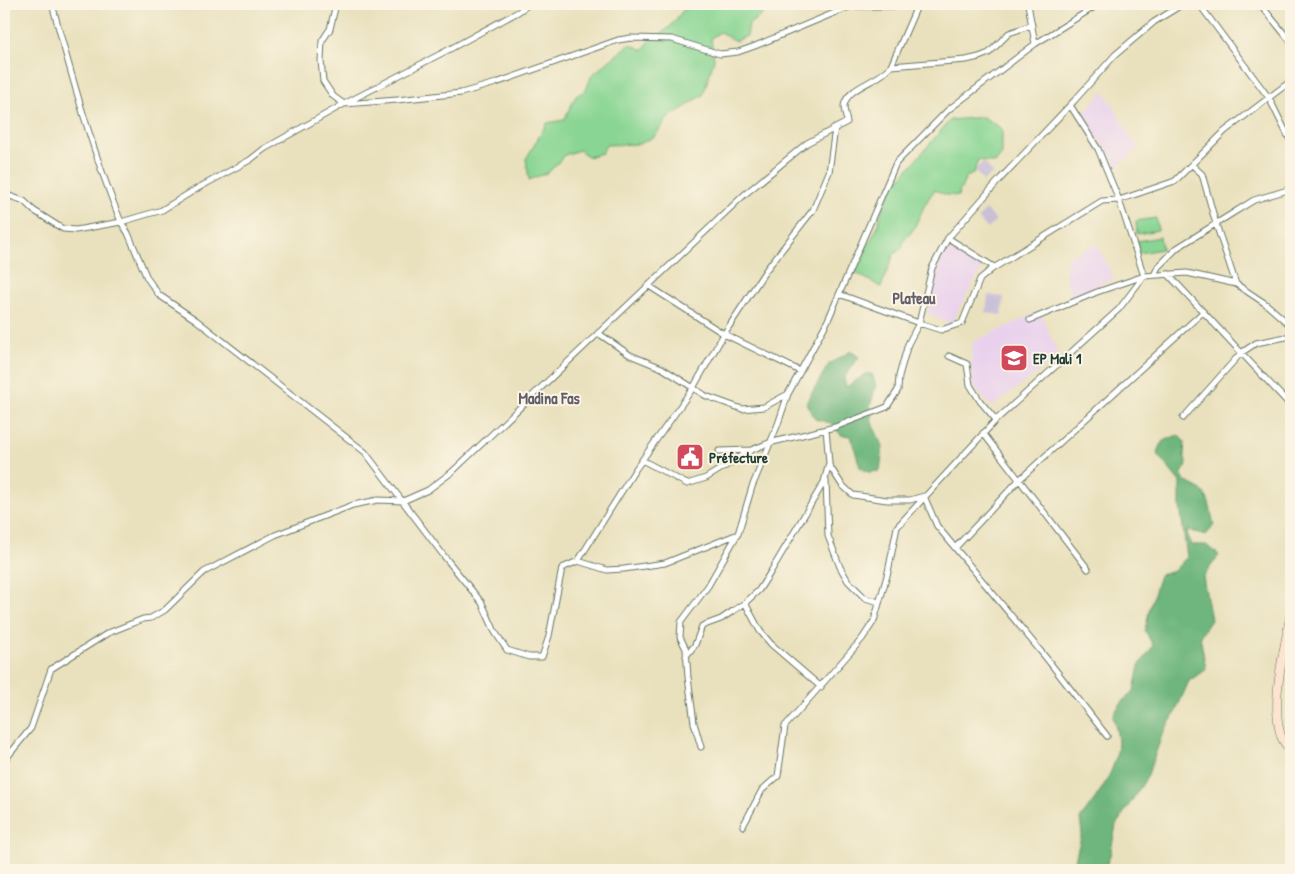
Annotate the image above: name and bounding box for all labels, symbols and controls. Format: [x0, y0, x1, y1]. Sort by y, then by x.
district label: Plateau [893, 287, 936, 309]
school or university icon: EP Mali 1 [999, 343, 1029, 373]
place label: EP Mali 1 [1033, 348, 1082, 369]
district label: Madina Fas [518, 387, 580, 409]
public building icon: Préfecture [675, 442, 705, 472]
place label: Préfecture [709, 447, 768, 468]

